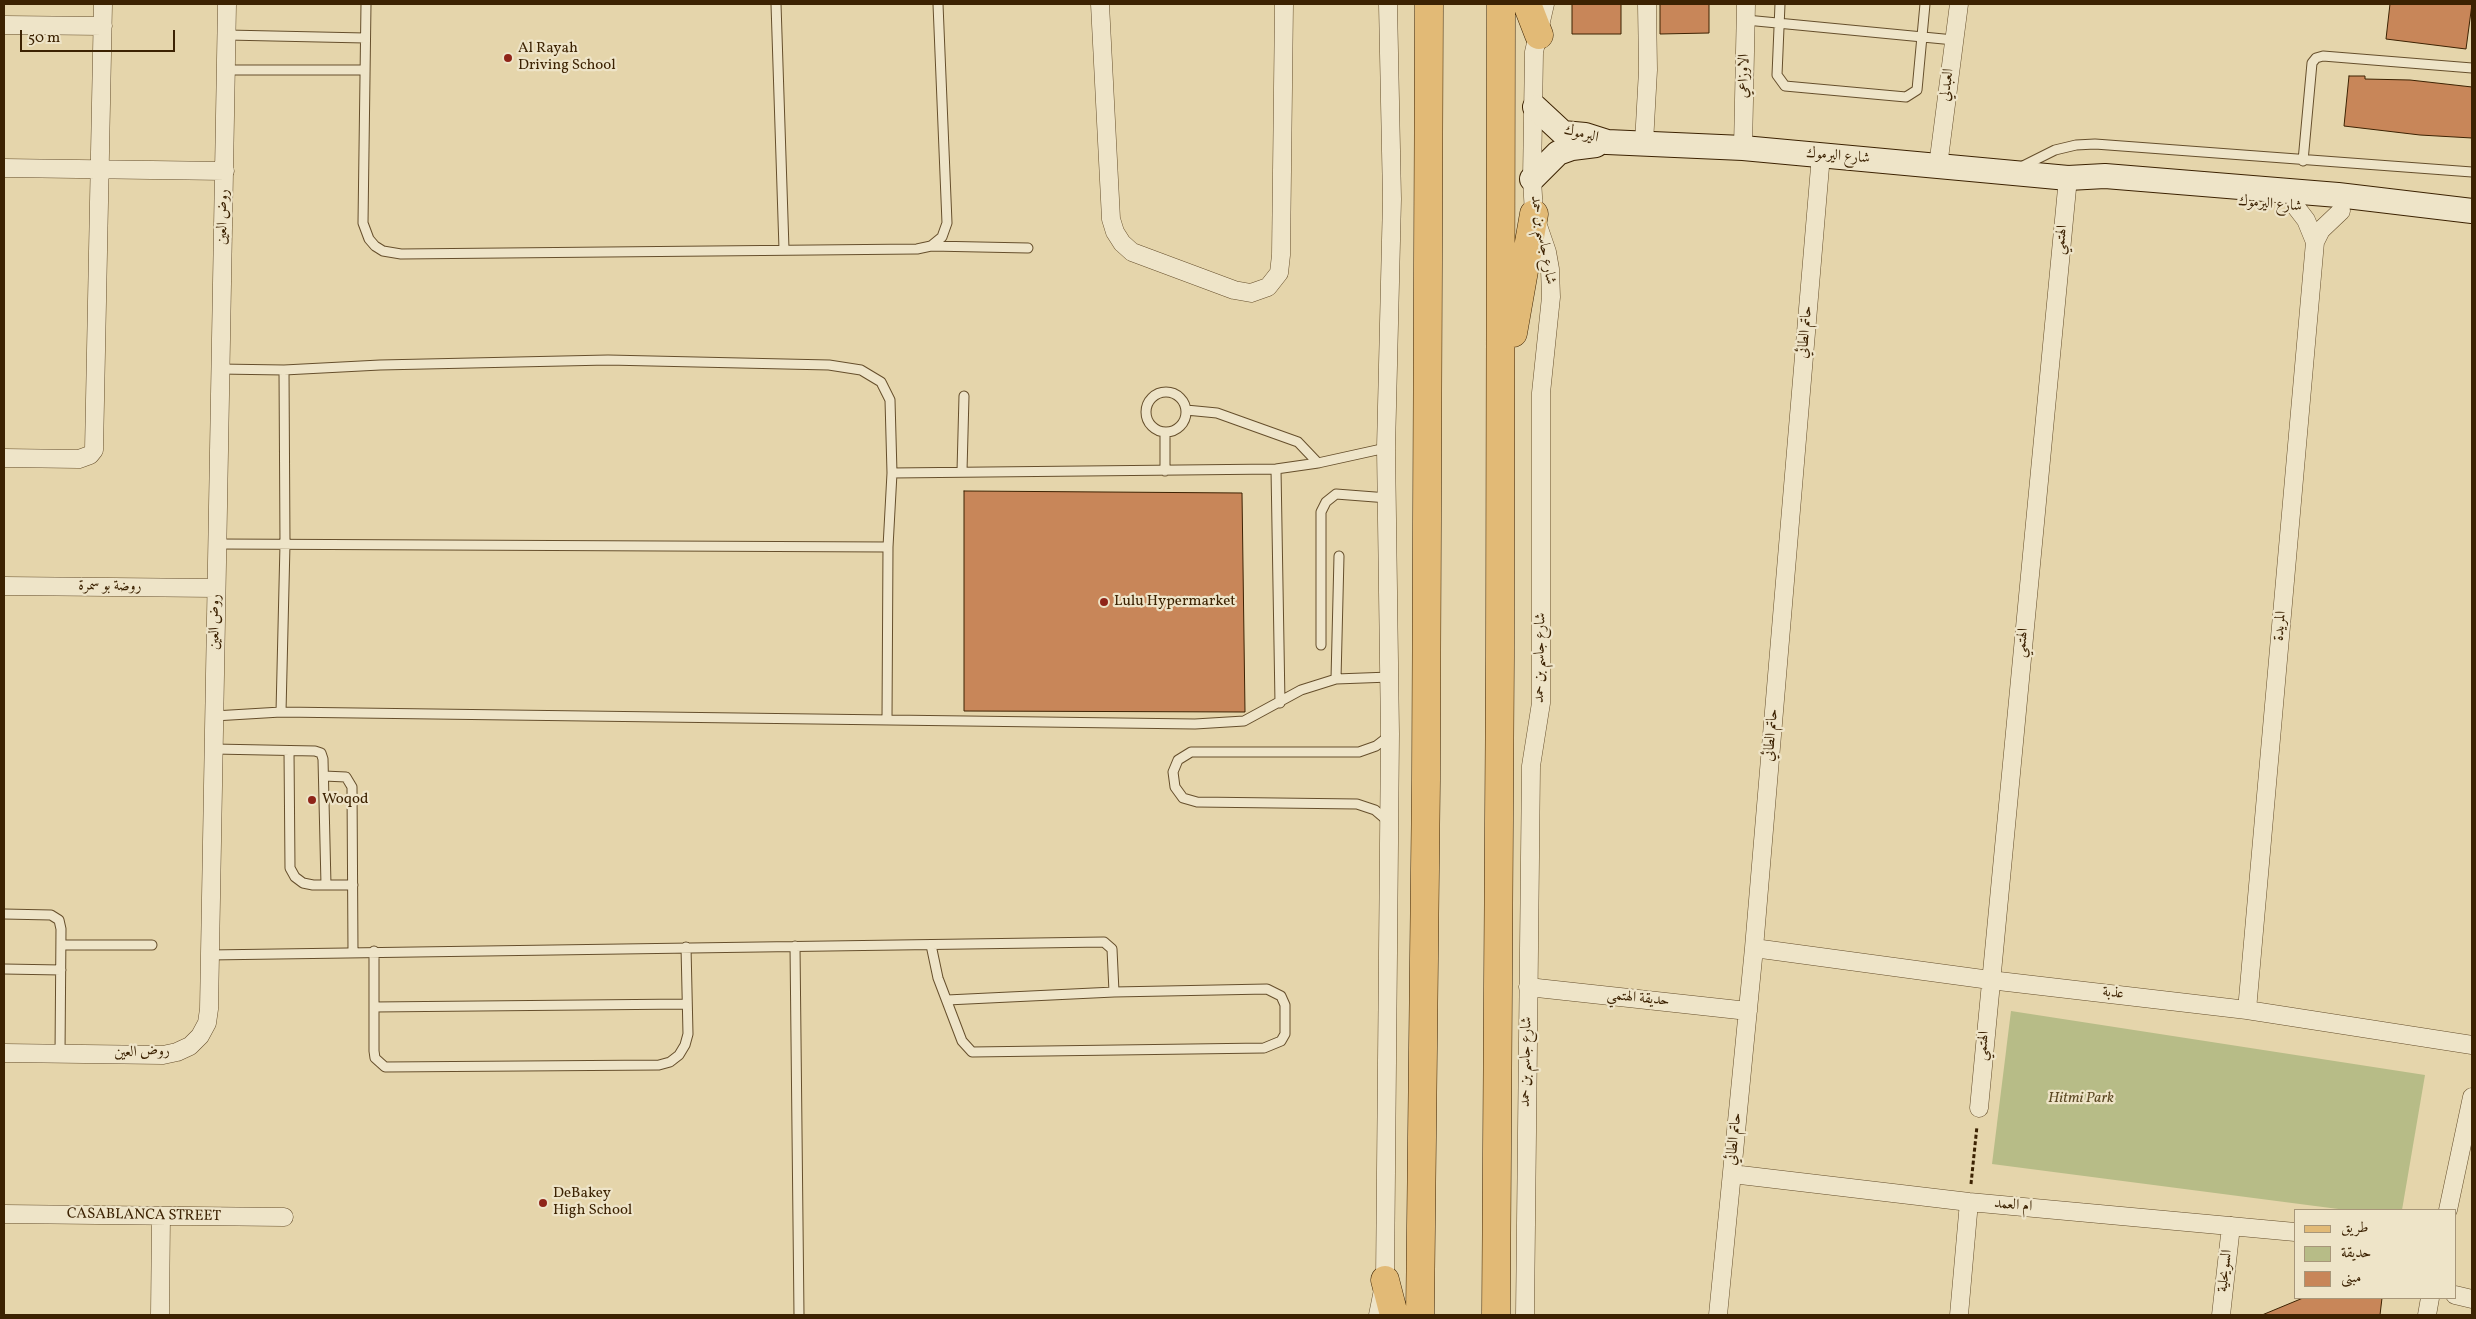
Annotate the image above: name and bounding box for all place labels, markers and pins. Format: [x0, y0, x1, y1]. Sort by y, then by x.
place label: Al Rayah Driving School [518, 40, 616, 75]
marker: Al Rayah Driving School [502, 52, 514, 64]
place label: Lulu Hypermarket [1114, 593, 1236, 611]
marker: Lulu Hypermarket [1098, 596, 1110, 608]
place label: Woqod [322, 791, 368, 809]
marker: Woqod [306, 794, 318, 806]
place label: DeBakey High School [553, 1185, 632, 1220]
marker: DeBakey High School [537, 1197, 549, 1209]

